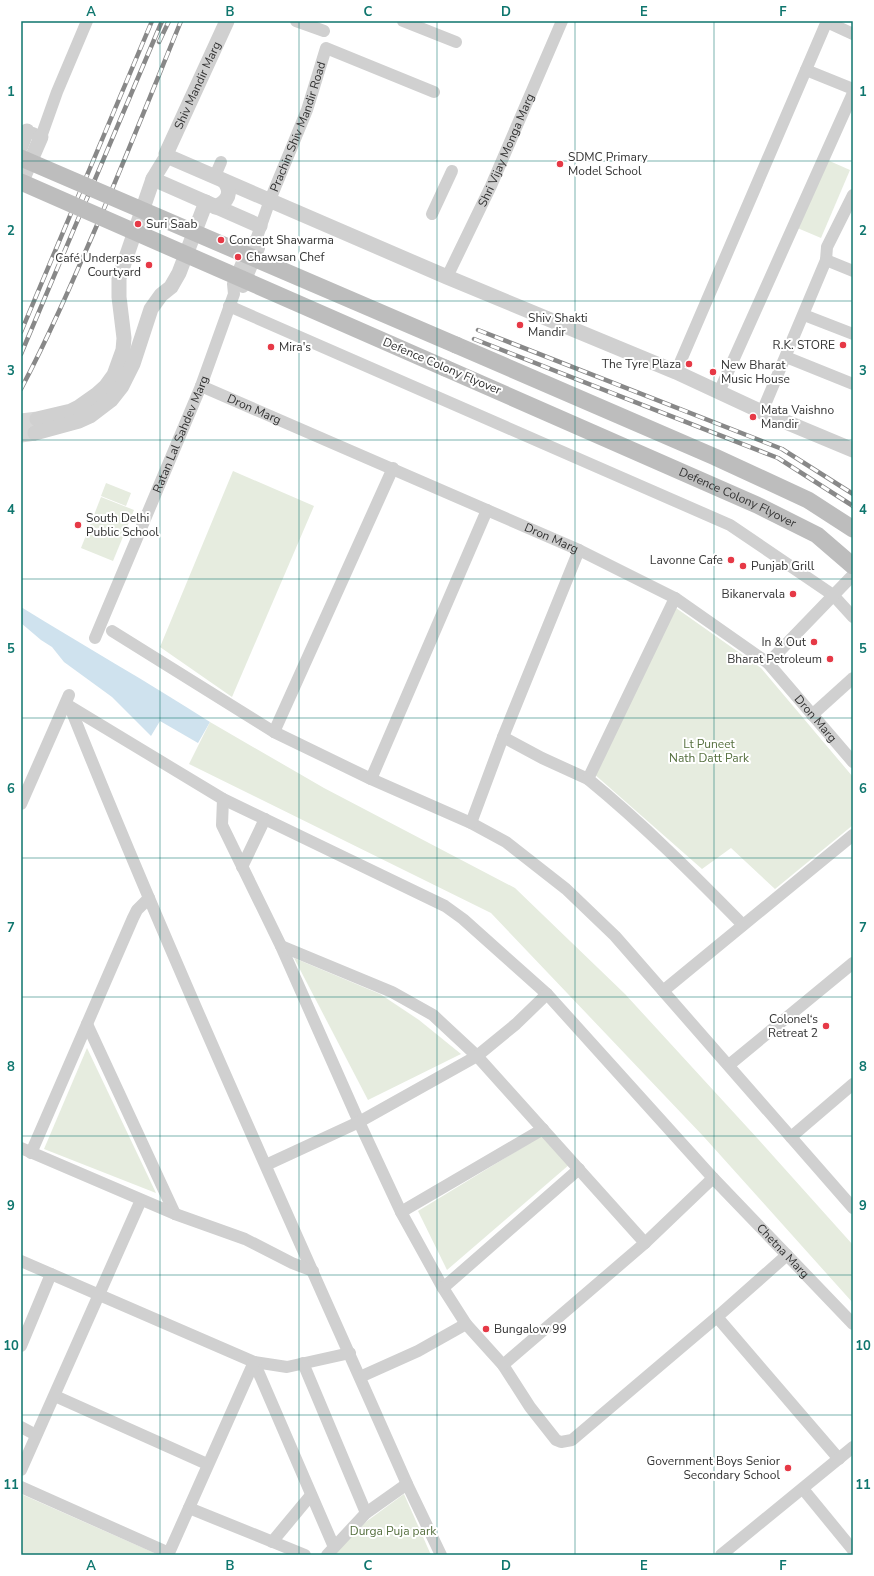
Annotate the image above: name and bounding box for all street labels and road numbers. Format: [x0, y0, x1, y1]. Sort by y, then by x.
street label: Shiv Mandir Marg [170, 39, 225, 132]
street label: Prachin Shiv Mandir Road [266, 59, 329, 194]
street label: Shri Vijay Monga Marg [474, 91, 538, 209]
street label: Defence Colony Flyover [380, 334, 504, 398]
street label: Ratan Lal Sahdev Marg [149, 374, 212, 495]
street label: Dron Marg [225, 390, 284, 428]
street label: Defence Colony Flyover [677, 464, 800, 532]
street label: Dron Marg [522, 519, 581, 557]
street label: Dron Marg [791, 691, 841, 746]
street label: Chetna Marg [753, 1220, 813, 1282]

